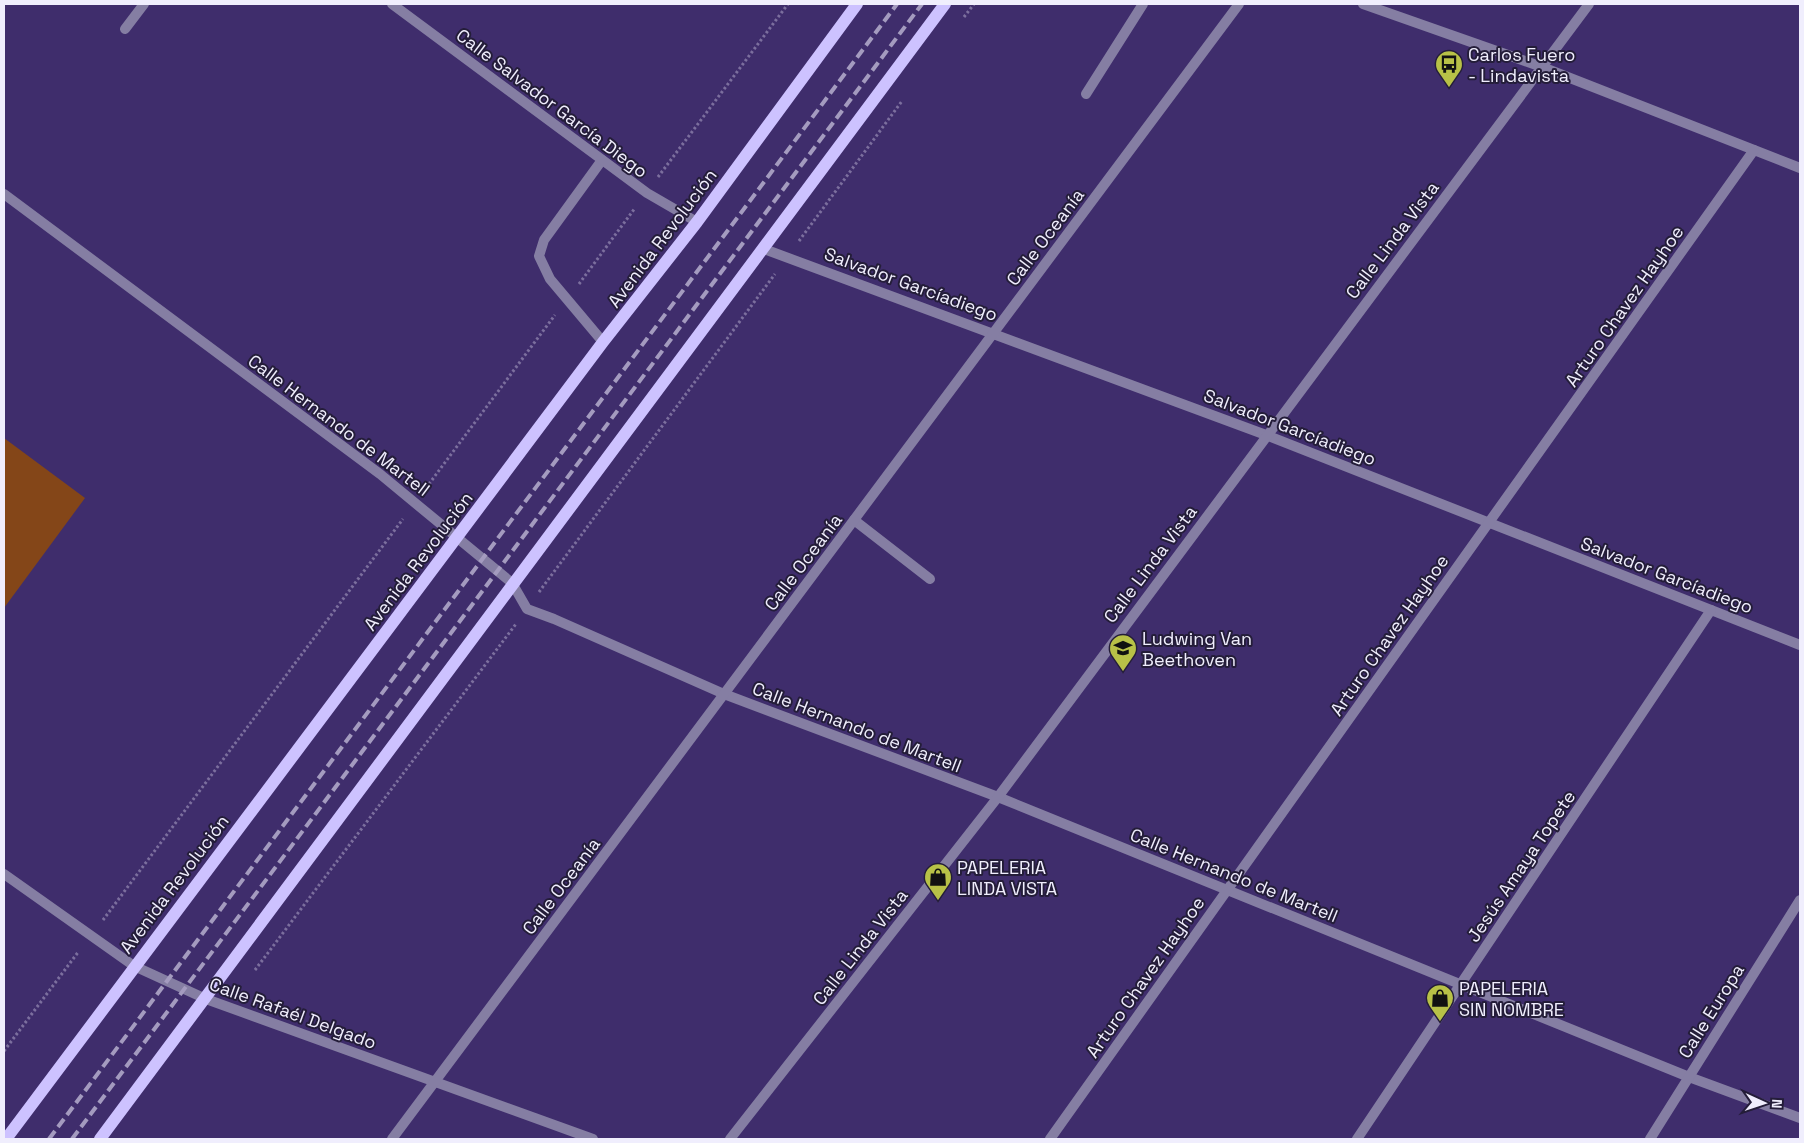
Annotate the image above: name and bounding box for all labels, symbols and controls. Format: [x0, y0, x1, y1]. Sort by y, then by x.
street label: Calle Salvador García Diego [452, 23, 652, 183]
place label: Carlos Fuero - Lindavista [1468, 43, 1575, 87]
bus stop icon: Carlos Fuero - Lindavista [1434, 49, 1464, 88]
street label: Avenida Revolución [602, 164, 722, 312]
street label: Calle Linda Vista [1340, 177, 1444, 303]
street label: Calle Oceanía [1001, 184, 1089, 290]
street label: Arturo Chavez Hayhoe [1560, 221, 1688, 391]
street label: Salvador Garcíadiego [821, 242, 1001, 326]
street label: Calle Hernando de Martell [243, 349, 435, 501]
street label: Salvador Garcíadiego [1201, 384, 1379, 470]
street label: Avenida Revolución [358, 487, 478, 635]
street label: Calle Linda Vista [1098, 501, 1202, 627]
street label: Calle Oceanía [759, 509, 847, 615]
street label: Salvador Garcíadiego [1578, 532, 1756, 618]
street label: Arturo Chavez Hayhoe [1325, 550, 1453, 720]
place label: Ludwing Van Beethoven [1142, 627, 1252, 671]
school or university icon: Ludwing Van Beethoven [1108, 633, 1138, 672]
street label: Calle Hernando de Martell [749, 676, 965, 778]
street label: Jesús Amaya Topete [1462, 786, 1580, 946]
street label: Avenida Revolución [114, 810, 234, 958]
street label: Calle Hernando de Martell [1127, 823, 1341, 927]
street label: Calle Oceanía [517, 833, 605, 939]
place label: PAPELERIA LINDA VISTA [957, 856, 1057, 900]
shop icon: PAPELERIA LINDA VISTA [923, 862, 953, 901]
street label: Calle Linda Vista [808, 884, 912, 1010]
street label: Arturo Chavez Hayhoe [1081, 892, 1209, 1062]
street label: Calle Europa [1673, 960, 1749, 1062]
street label: Calle Rafaél Delgado [206, 972, 380, 1054]
place label: PAPELERIA SIN NOMBRE [1459, 977, 1564, 1021]
shop icon: PAPELERIA SIN NOMBRE [1425, 983, 1455, 1022]
north arrow [1739, 1078, 1789, 1128]
text: N [1768, 1099, 1786, 1109]

